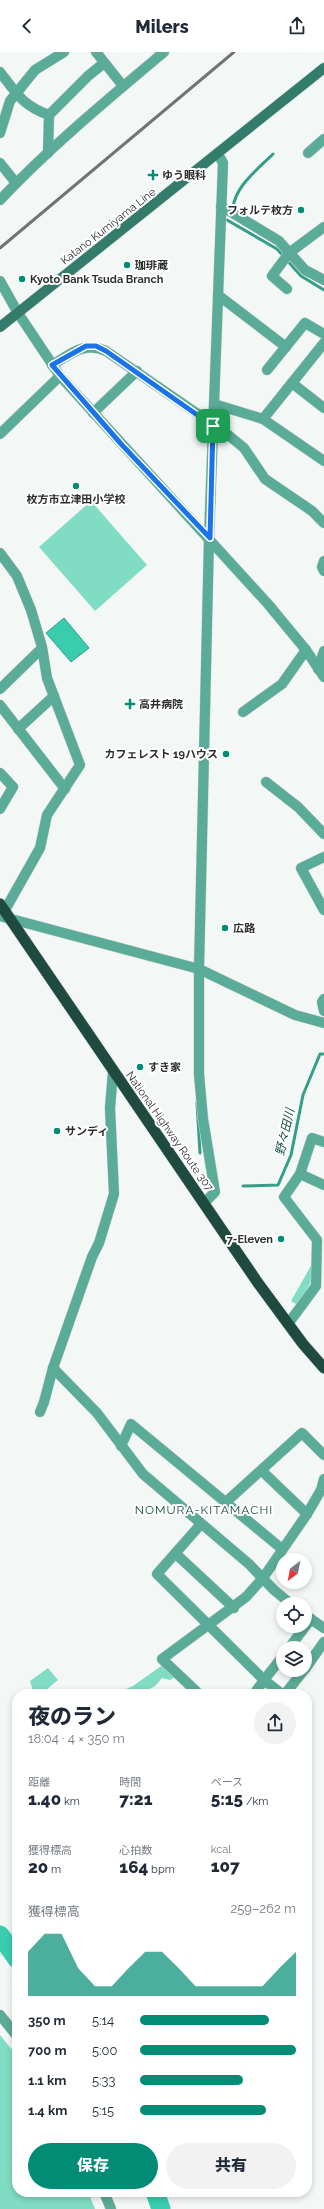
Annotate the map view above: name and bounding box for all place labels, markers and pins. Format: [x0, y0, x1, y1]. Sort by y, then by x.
marker: ゆう眼科 [147, 169, 159, 181]
place label: ゆう眼科 [162, 169, 206, 182]
place label: フォルテ枚方 [227, 204, 293, 217]
marker: フォルテ枚方 [296, 205, 306, 215]
place label: 珈琲蔵 [135, 259, 168, 272]
marker: 珈琲蔵 [122, 260, 132, 270]
place label: Kyoto Bank Tsuda Branch [30, 273, 164, 286]
marker: Kyoto Bank Tsuda Branch [17, 274, 27, 284]
pin [196, 409, 230, 443]
marker: 枚方市立津田小学校 [71, 481, 81, 491]
place label: 枚方市立津田小学校 [27, 493, 126, 506]
marker: 高井病院 [124, 698, 136, 710]
place label: 高井病院 [139, 698, 183, 711]
place label: カフェレスト 19ハウス [104, 748, 218, 761]
marker: カフェレスト 19ハウス [221, 749, 231, 759]
place label: 広路 [233, 922, 256, 935]
marker: 広路 [220, 923, 230, 933]
place label: すき家 [148, 1061, 181, 1074]
marker: すき家 [135, 1062, 145, 1072]
place label: サンディ [65, 1125, 108, 1138]
marker: サンディ [52, 1126, 62, 1136]
place label: 7-Eleven [227, 1233, 273, 1246]
marker: 7-Eleven [276, 1234, 286, 1244]

